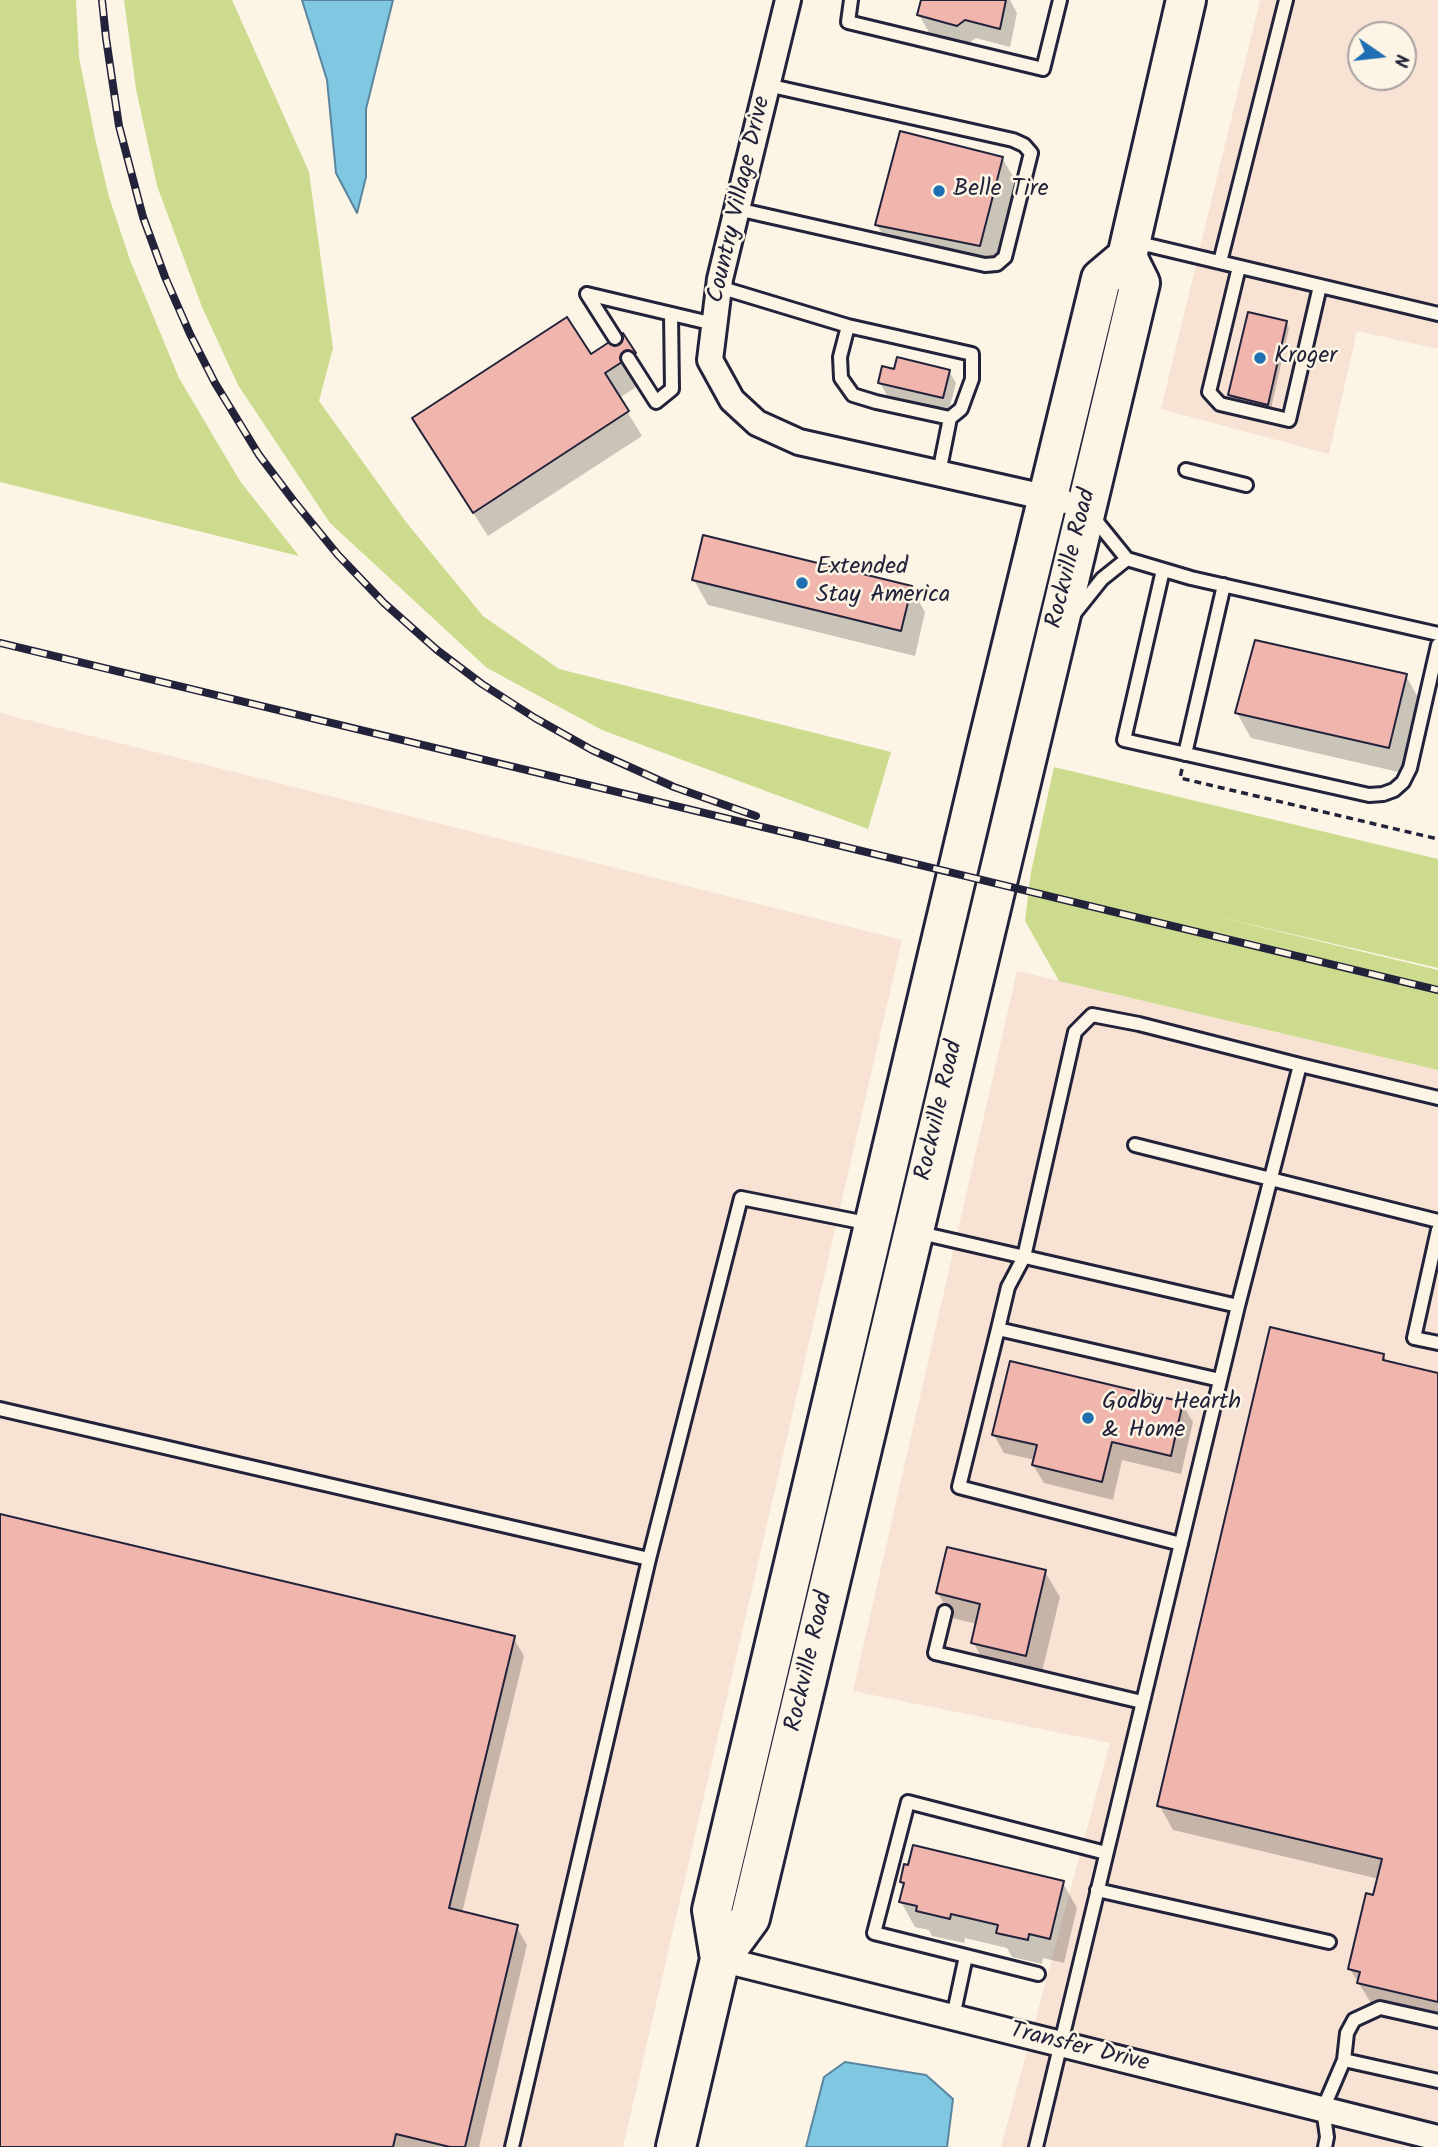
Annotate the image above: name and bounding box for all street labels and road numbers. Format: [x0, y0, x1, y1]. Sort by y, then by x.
street label: Country Village Drive [703, 94, 779, 306]
street label: Rockville Road [1042, 486, 1104, 632]
street label: Rockville Road [911, 1038, 971, 1184]
street label: Rockville Road [781, 1589, 841, 1735]
street label: Transfer Drive [1006, 2018, 1152, 2080]

